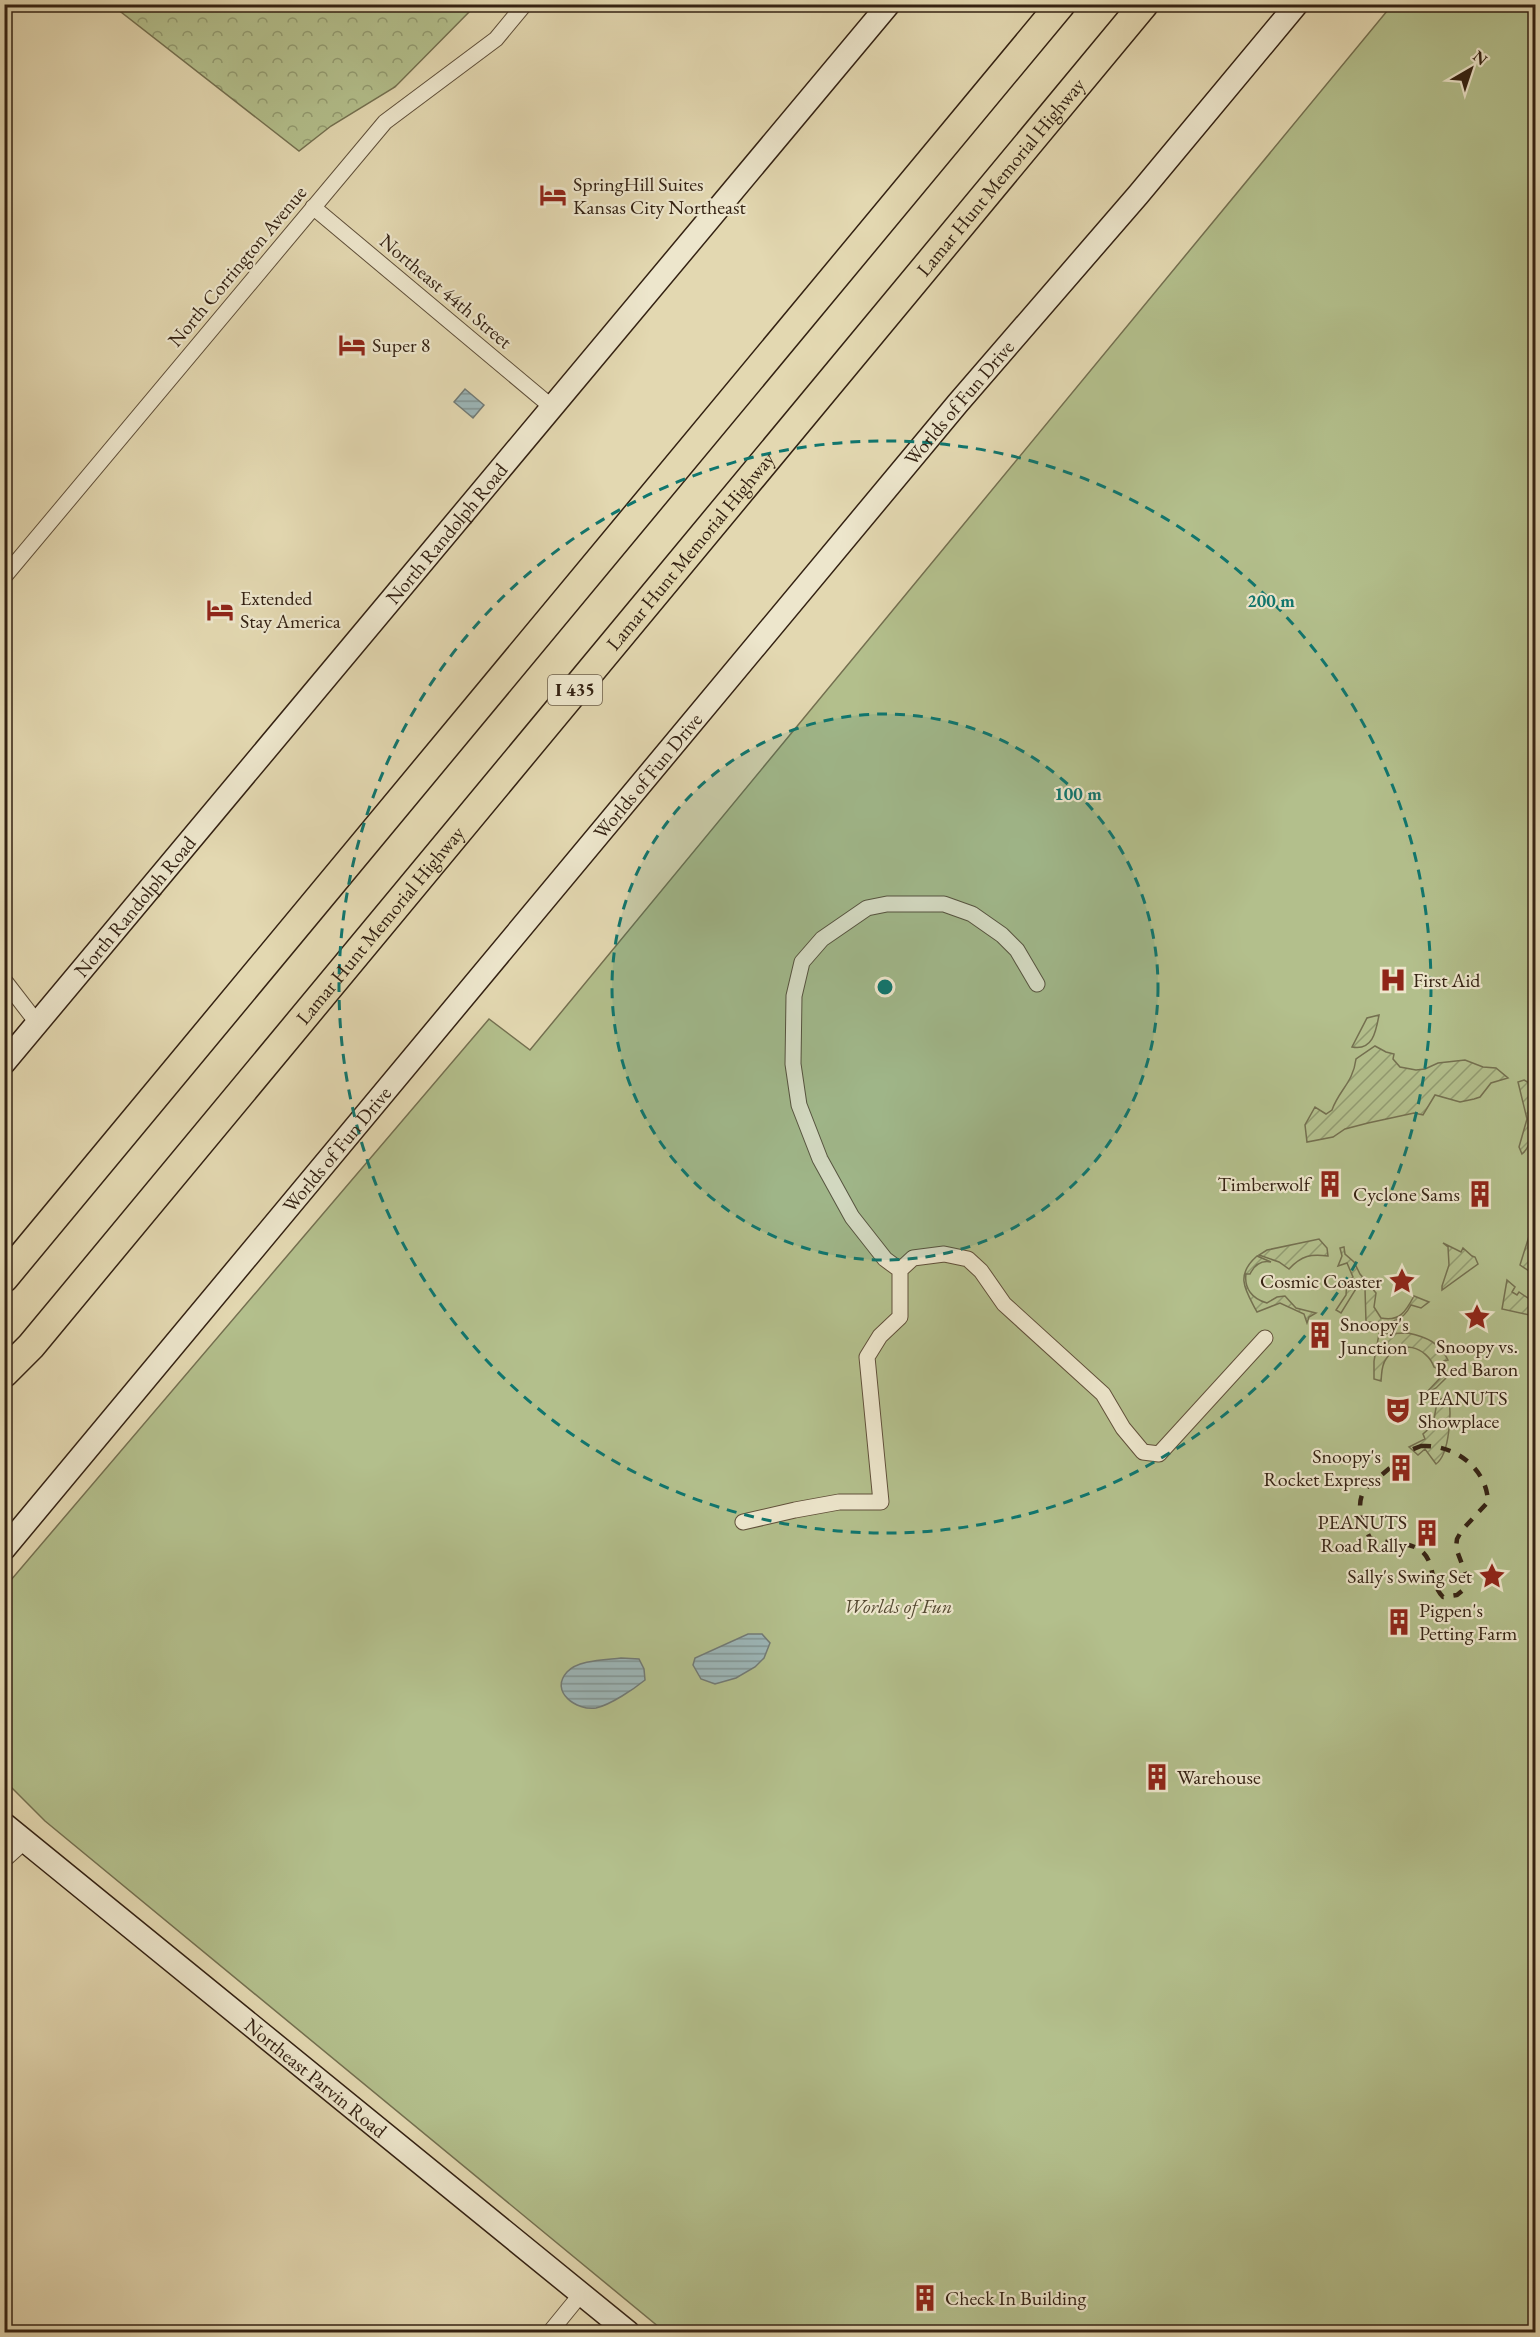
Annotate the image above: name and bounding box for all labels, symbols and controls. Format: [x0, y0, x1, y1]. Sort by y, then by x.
north arrow [1441, 39, 1501, 99]
text: N [1468, 45, 1492, 70]
street label: Lamar Hunt Memorial Highway [911, 72, 1091, 282]
place label: SpringHill Suites Kansas City Northeast [573, 171, 746, 220]
street label: North Corrington Avenue [162, 180, 312, 352]
hotel icon: SpringHill Suites Kansas City Northeast [538, 180, 568, 210]
street label: Northeast 44th Street [374, 228, 518, 355]
hotel icon: Super 8 [337, 330, 367, 360]
place label: Super 8 [372, 332, 430, 358]
street label: Worlds of Fun Drive [898, 334, 1020, 471]
street label: Lamar Hunt Memorial Highway [600, 446, 780, 656]
street label: North Randolph Road [380, 457, 514, 610]
place label: Extended Stay America [240, 585, 341, 634]
text: 200 m [1247, 589, 1295, 612]
hotel icon: Extended Stay America [205, 595, 235, 625]
road number: I 435 [548, 675, 602, 705]
street label: Worlds of Fun Drive [587, 707, 708, 844]
text: 100 m [1054, 782, 1102, 805]
street label: Lamar Hunt Memorial Highway [290, 820, 470, 1030]
street label: North Randolph Road [68, 830, 202, 983]
hospital icon: First Aid [1378, 965, 1408, 995]
place label: First Aid [1413, 967, 1481, 993]
centre of rings [875, 977, 895, 997]
street label: Worlds of Fun Drive [277, 1081, 397, 1218]
building icon: Timberwolf [1315, 1169, 1345, 1199]
place label: Timberwolf [1217, 1171, 1313, 1197]
building icon: Cyclone Sams [1465, 1179, 1495, 1209]
place label: Cyclone Sams [1353, 1181, 1460, 1207]
place icon: Cosmic Coaster [1387, 1266, 1417, 1296]
place label: Cosmic Coaster [1260, 1268, 1382, 1294]
place icon: Snoopy vs. Red Baron [1462, 1302, 1492, 1332]
place label: Snoopy's Junction [1338, 1311, 1409, 1360]
building icon: Snoopy's Junction [1305, 1320, 1335, 1350]
place label: Snoopy vs. Red Baron [1436, 1333, 1519, 1382]
place label: PEANUTS Showplace [1418, 1385, 1507, 1434]
theatre icon: PEANUTS Showplace [1383, 1395, 1413, 1425]
place label: Snoopy's Rocket Express [1264, 1443, 1381, 1492]
building icon: Snoopy's Rocket Express [1386, 1453, 1416, 1483]
place label: PEANUTS Road Rally [1318, 1509, 1407, 1558]
building icon: PEANUTS Road Rally [1412, 1518, 1442, 1548]
place icon: Sally's Swing Set [1477, 1561, 1507, 1591]
place label: Sally's Swing Set [1347, 1563, 1473, 1589]
park label: Worlds of Fun [844, 1593, 952, 1619]
place label: Pigpen's Petting Farm [1419, 1597, 1518, 1646]
building icon: Pigpen's Petting Farm [1384, 1607, 1414, 1637]
building icon: Warehouse [1142, 1762, 1172, 1792]
place label: Warehouse [1177, 1764, 1261, 1790]
street label: Northeast Parvin Road [239, 2012, 393, 2144]
building icon: Check In Building [910, 2283, 940, 2313]
place label: Check In Building [945, 2285, 1087, 2311]

